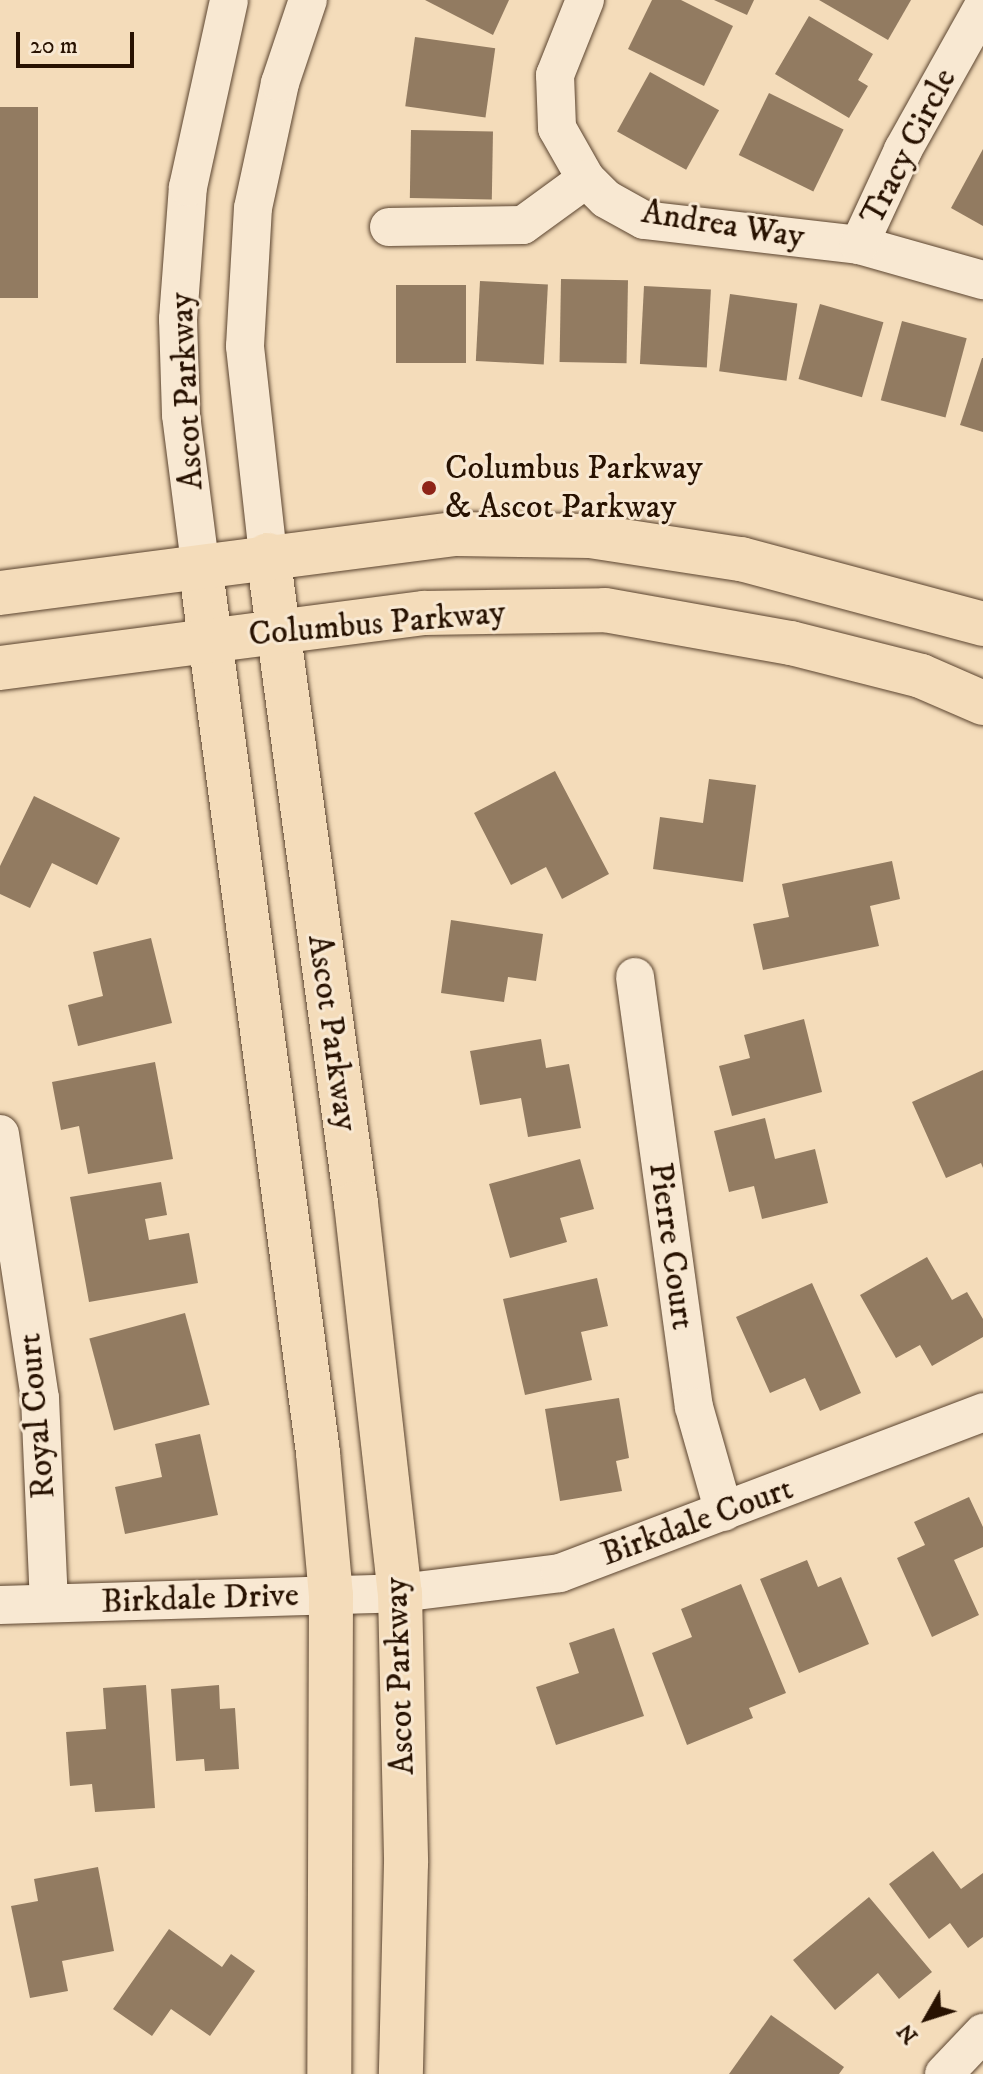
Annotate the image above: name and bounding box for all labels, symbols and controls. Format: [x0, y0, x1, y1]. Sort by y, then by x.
scale bar [20, 16, 138, 66]
text: 20 m [30, 31, 78, 61]
street label: Tracy Circle [852, 62, 966, 232]
street label: Andrea Way [639, 192, 807, 258]
street label: Ascot Parkway [161, 291, 213, 491]
place label: Columbus Parkway & Ascot Parkway [445, 448, 703, 528]
marker: Columbus Parkway & Ascot Parkway [420, 479, 438, 497]
street label: Columbus Parkway [247, 592, 507, 656]
street label: Ascot Parkway [298, 932, 366, 1134]
street label: Pierre Court [639, 1160, 703, 1332]
street label: Royal Court [9, 1331, 65, 1501]
street label: Birkdale Court [596, 1468, 798, 1576]
street label: Birkdale Drive [100, 1575, 300, 1623]
street label: Ascot Parkway [376, 1576, 424, 1776]
north arrow [887, 1978, 967, 2058]
text: N [892, 2018, 924, 2049]

